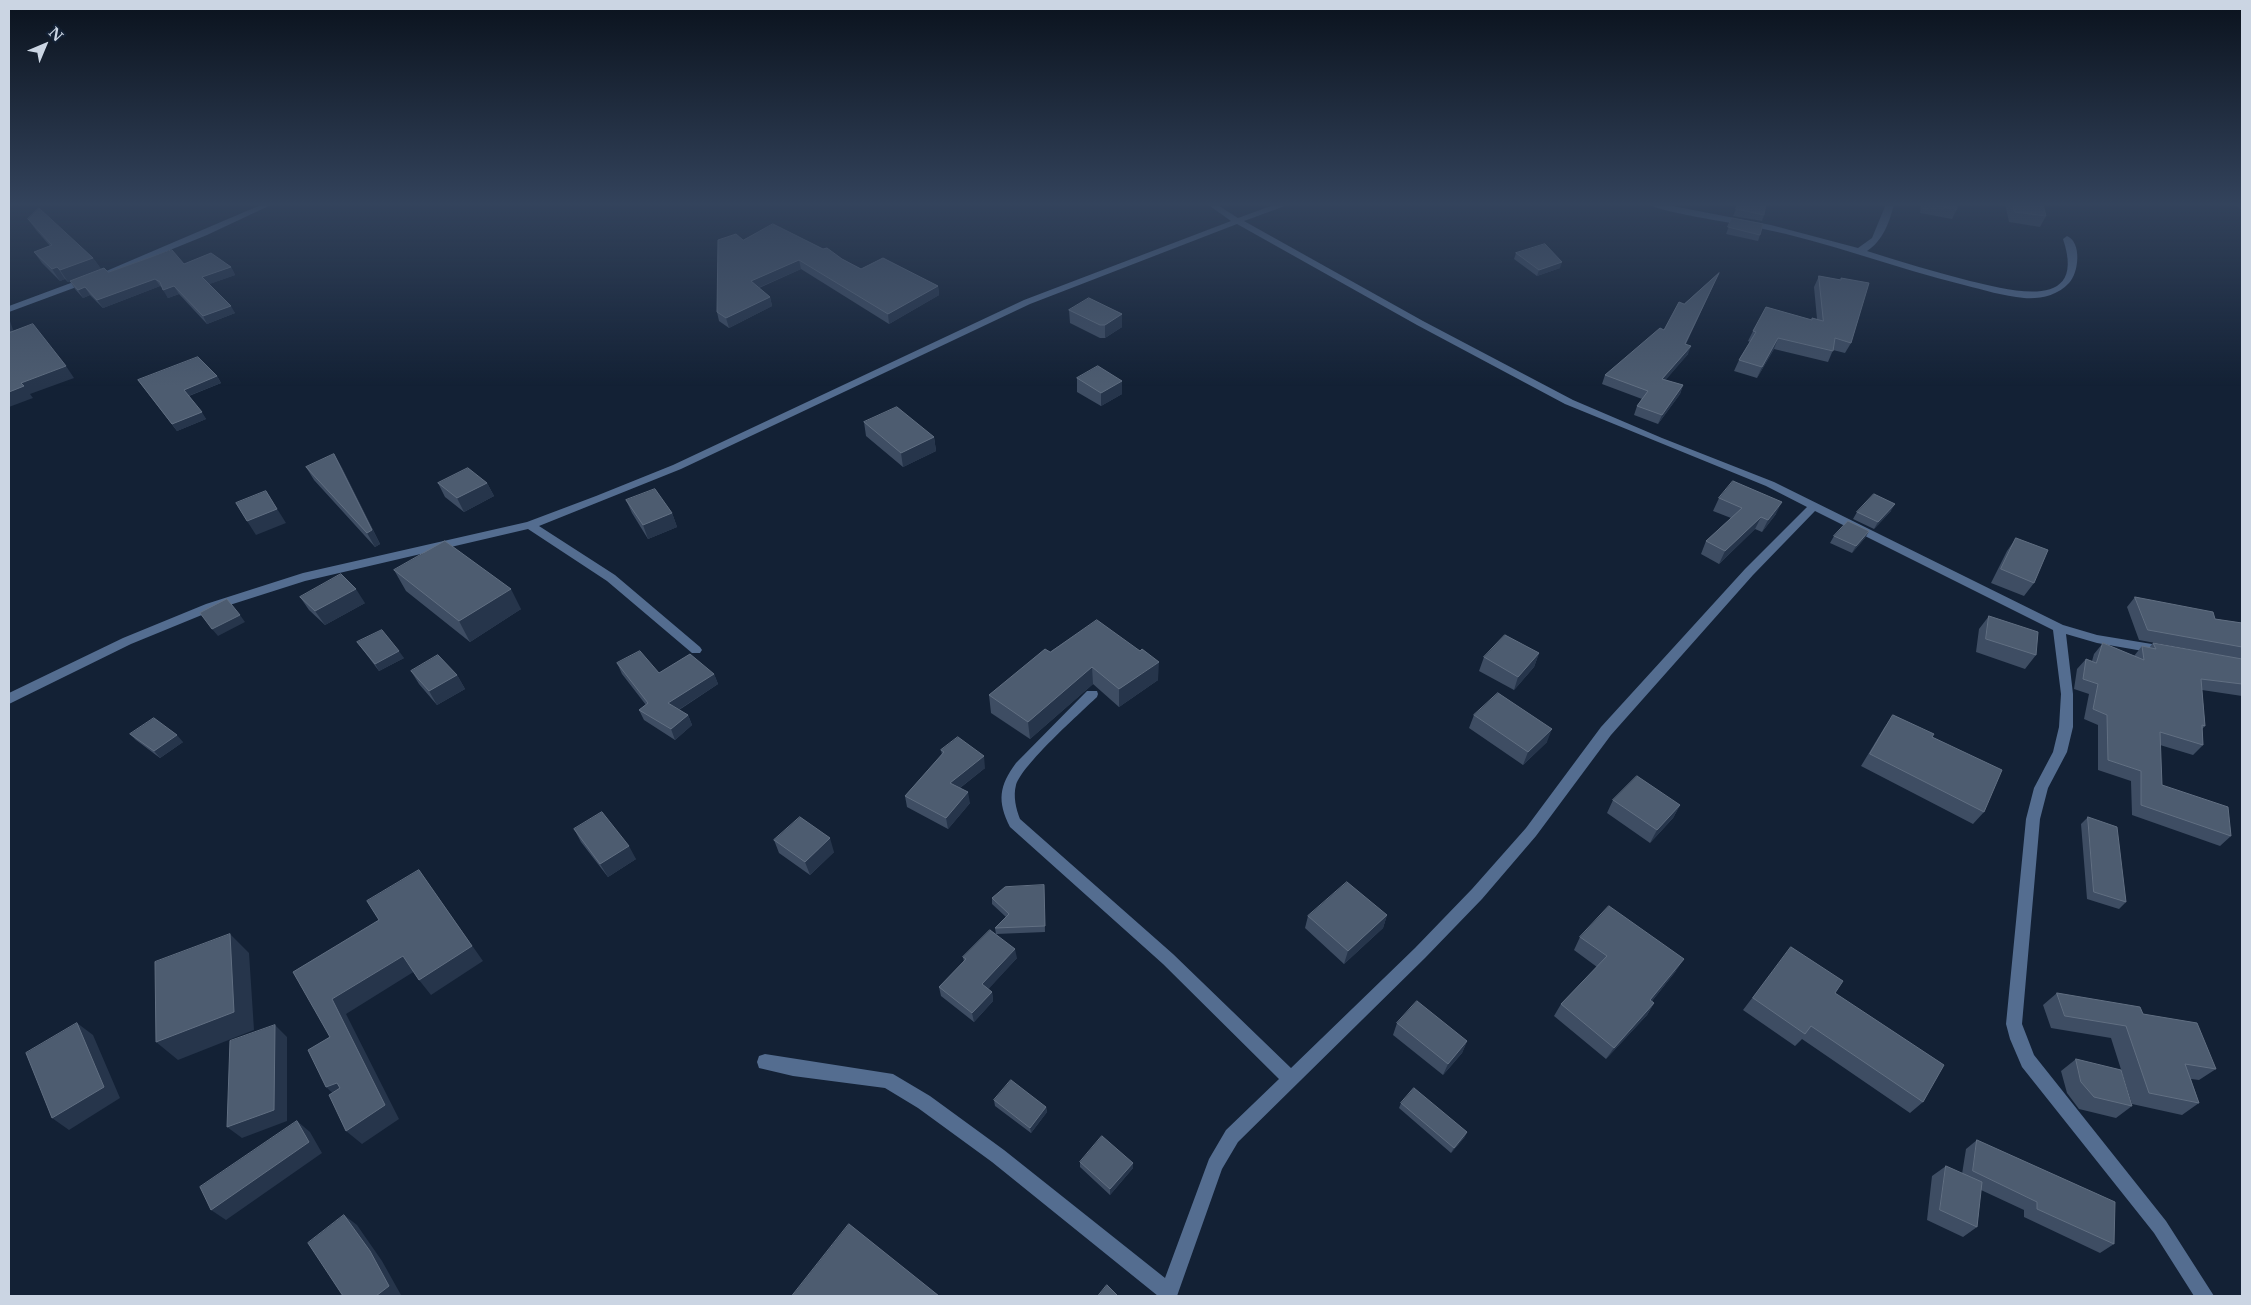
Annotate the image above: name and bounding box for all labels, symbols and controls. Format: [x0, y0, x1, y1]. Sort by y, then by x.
north arrow [20, 20, 70, 70]
text: N [45, 23, 67, 45]

